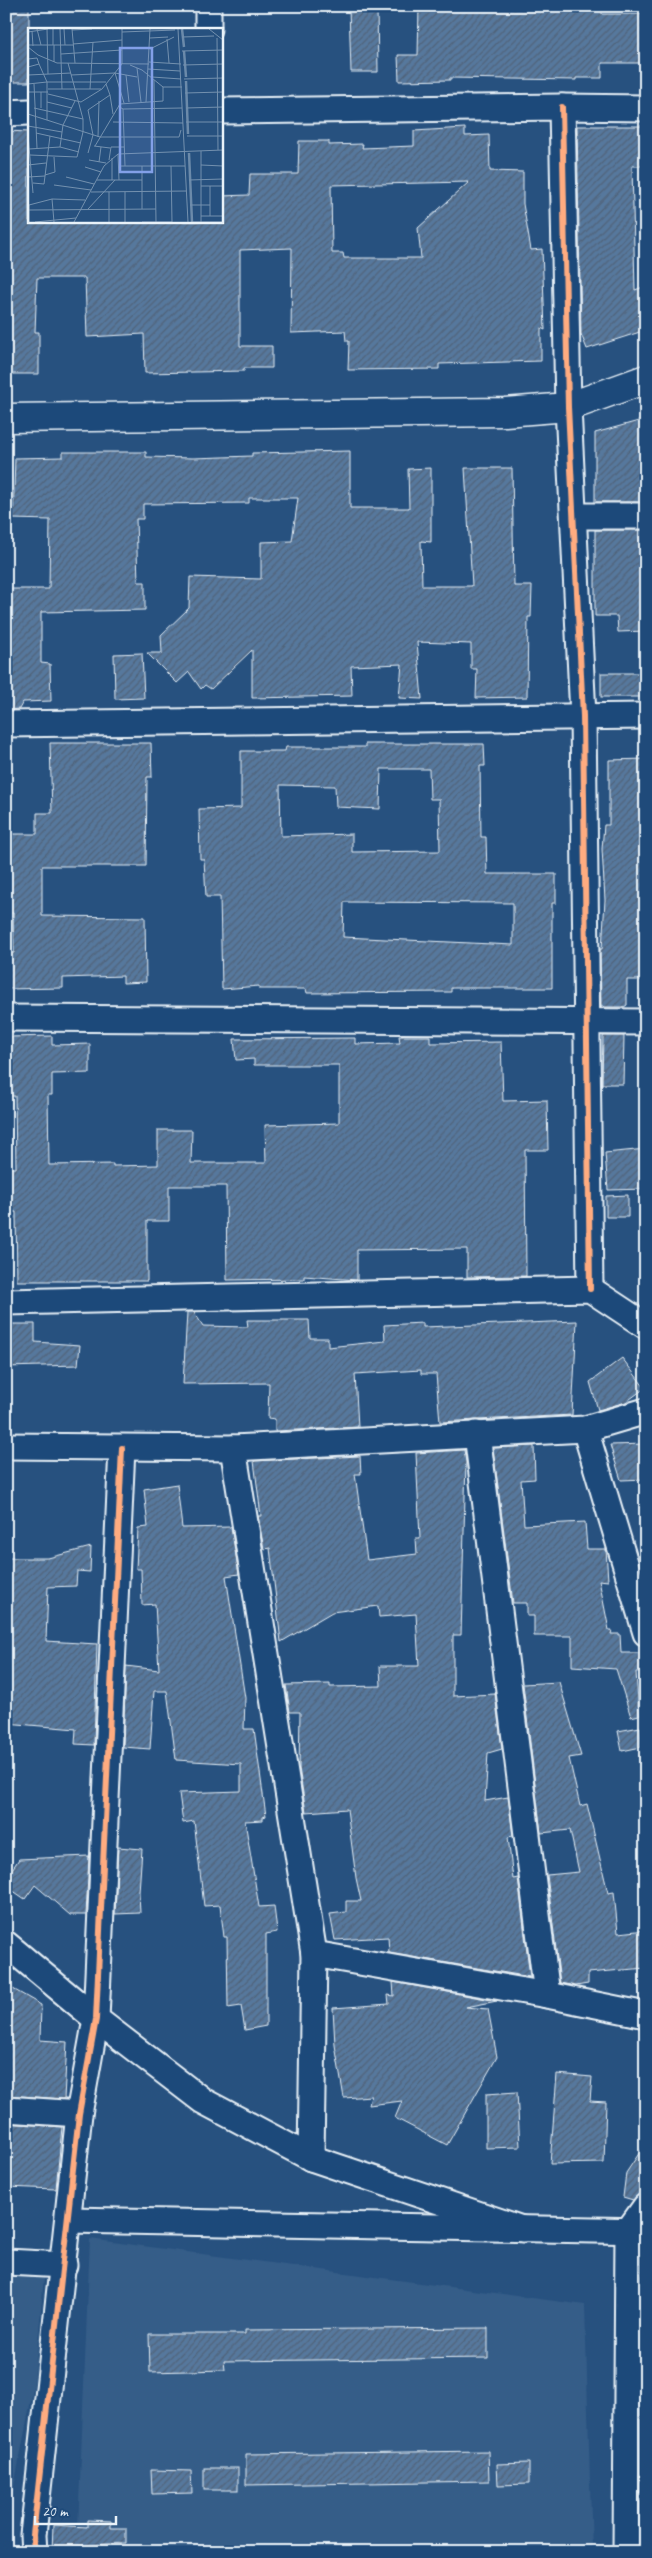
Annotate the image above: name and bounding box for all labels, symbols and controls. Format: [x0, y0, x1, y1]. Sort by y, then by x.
inset map [28, 28, 222, 222]
scale bar [35, 2493, 116, 2525]
text: 20 m [42, 2502, 69, 2521]

